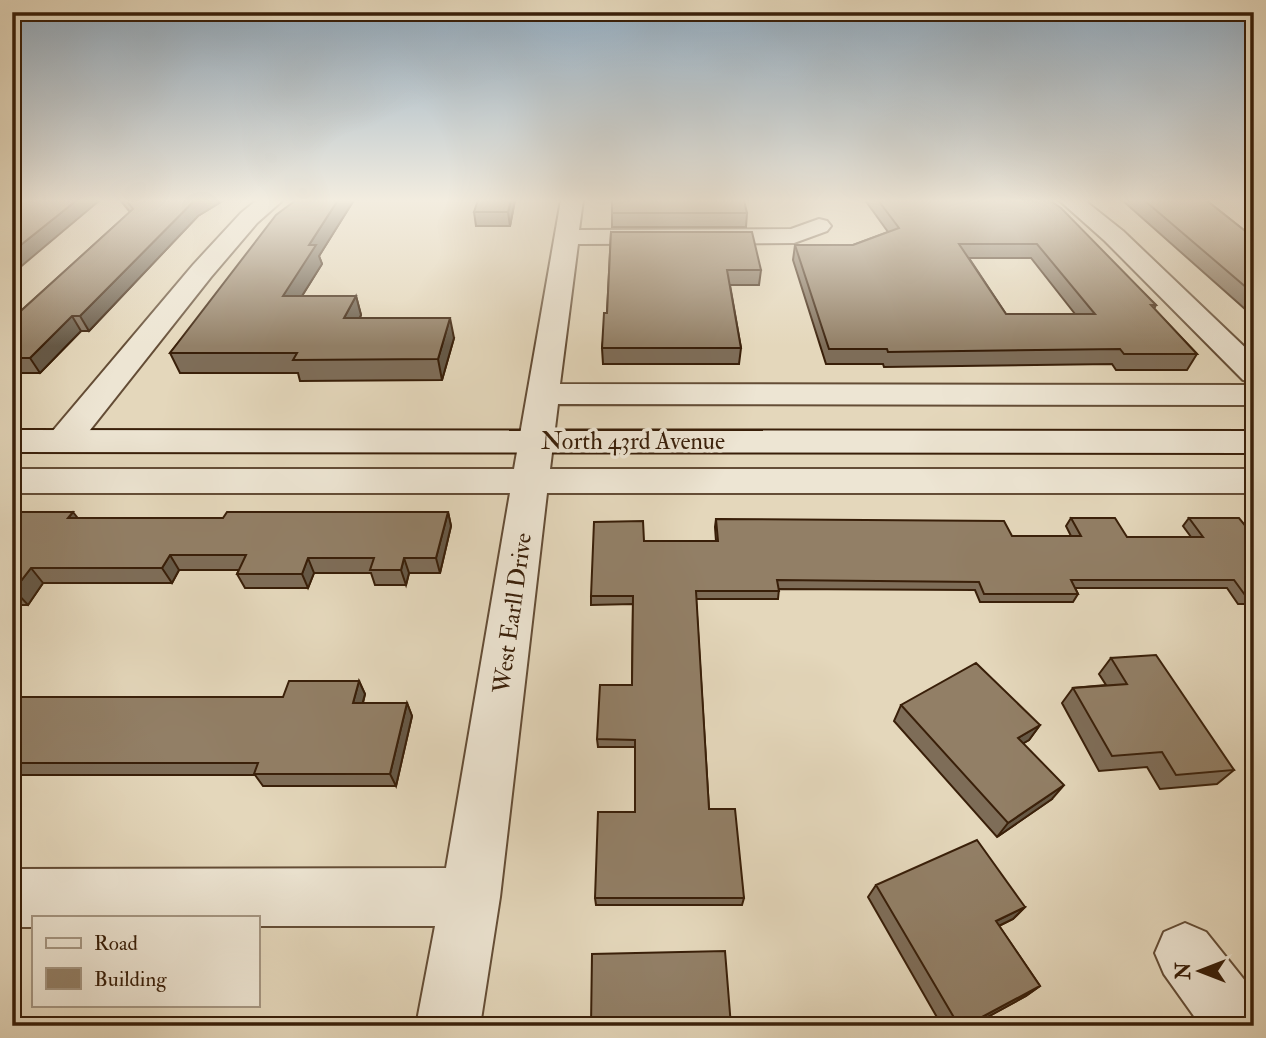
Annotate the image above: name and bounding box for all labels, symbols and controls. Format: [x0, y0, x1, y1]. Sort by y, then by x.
street label: North 43rd Avenue [541, 426, 725, 457]
street label: West Earll Drive [486, 531, 539, 696]
legend [32, 916, 259, 1006]
text: Road [94, 930, 139, 957]
north arrow [1164, 936, 1234, 1006]
text: N [1172, 962, 1196, 981]
text: Building [94, 966, 167, 993]

